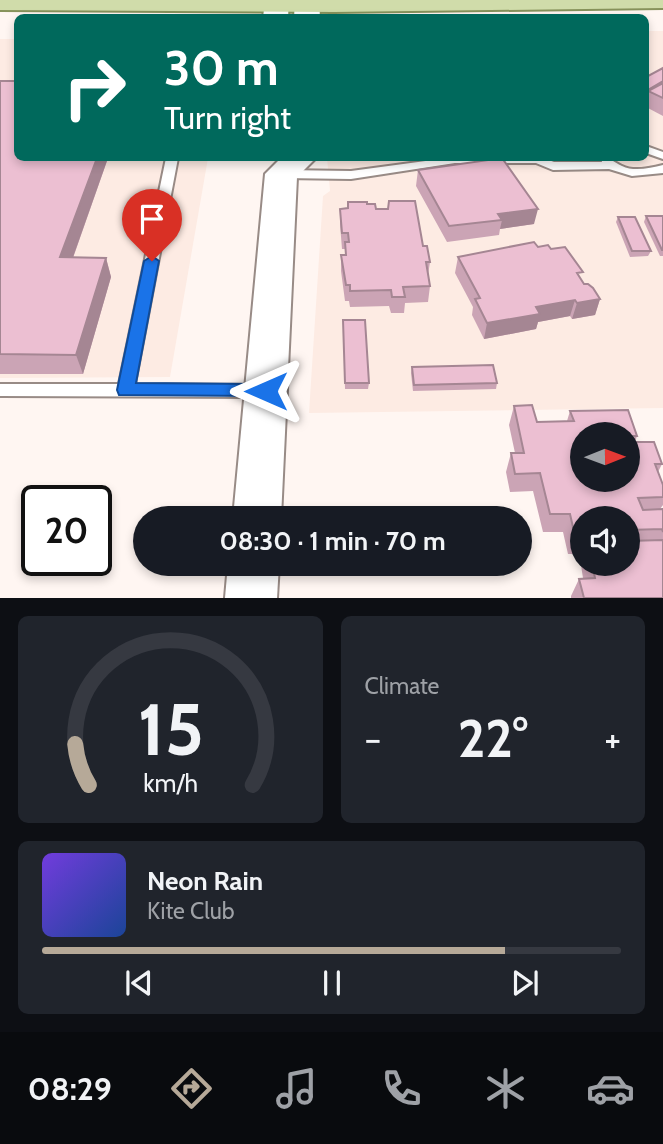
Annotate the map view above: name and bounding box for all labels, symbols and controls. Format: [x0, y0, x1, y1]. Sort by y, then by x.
text: 30 m [164, 38, 279, 97]
icon: right [49, 42, 140, 133]
text: Turn right [164, 98, 291, 137]
pin [122, 189, 182, 261]
icon: arrive [133, 200, 171, 238]
position arrow [229, 354, 303, 428]
north arrow [570, 422, 640, 492]
map controls [570, 422, 640, 576]
speed limit sign: 20 [21, 485, 112, 576]
button: sound [570, 506, 640, 576]
text: 08:30 · 1 min · 70 m [219, 525, 446, 557]
text: Climate [365, 672, 439, 700]
text: 15 [137, 686, 203, 774]
text: 22° [458, 707, 528, 770]
text: − [365, 715, 381, 762]
text: + [604, 715, 621, 762]
text: km/h [143, 768, 198, 798]
text: Neon Rain [147, 865, 263, 897]
text: Kite Club [147, 897, 234, 925]
icon: previous [120, 964, 158, 1002]
icon: pause [313, 964, 351, 1002]
icon: next [506, 964, 544, 1002]
icon: directions [167, 1064, 216, 1113]
icon: music [272, 1064, 321, 1113]
icon: phone [377, 1064, 426, 1113]
icon: climate [481, 1064, 530, 1113]
icon: car [586, 1064, 635, 1113]
text: 08:29 [28, 1069, 112, 1108]

